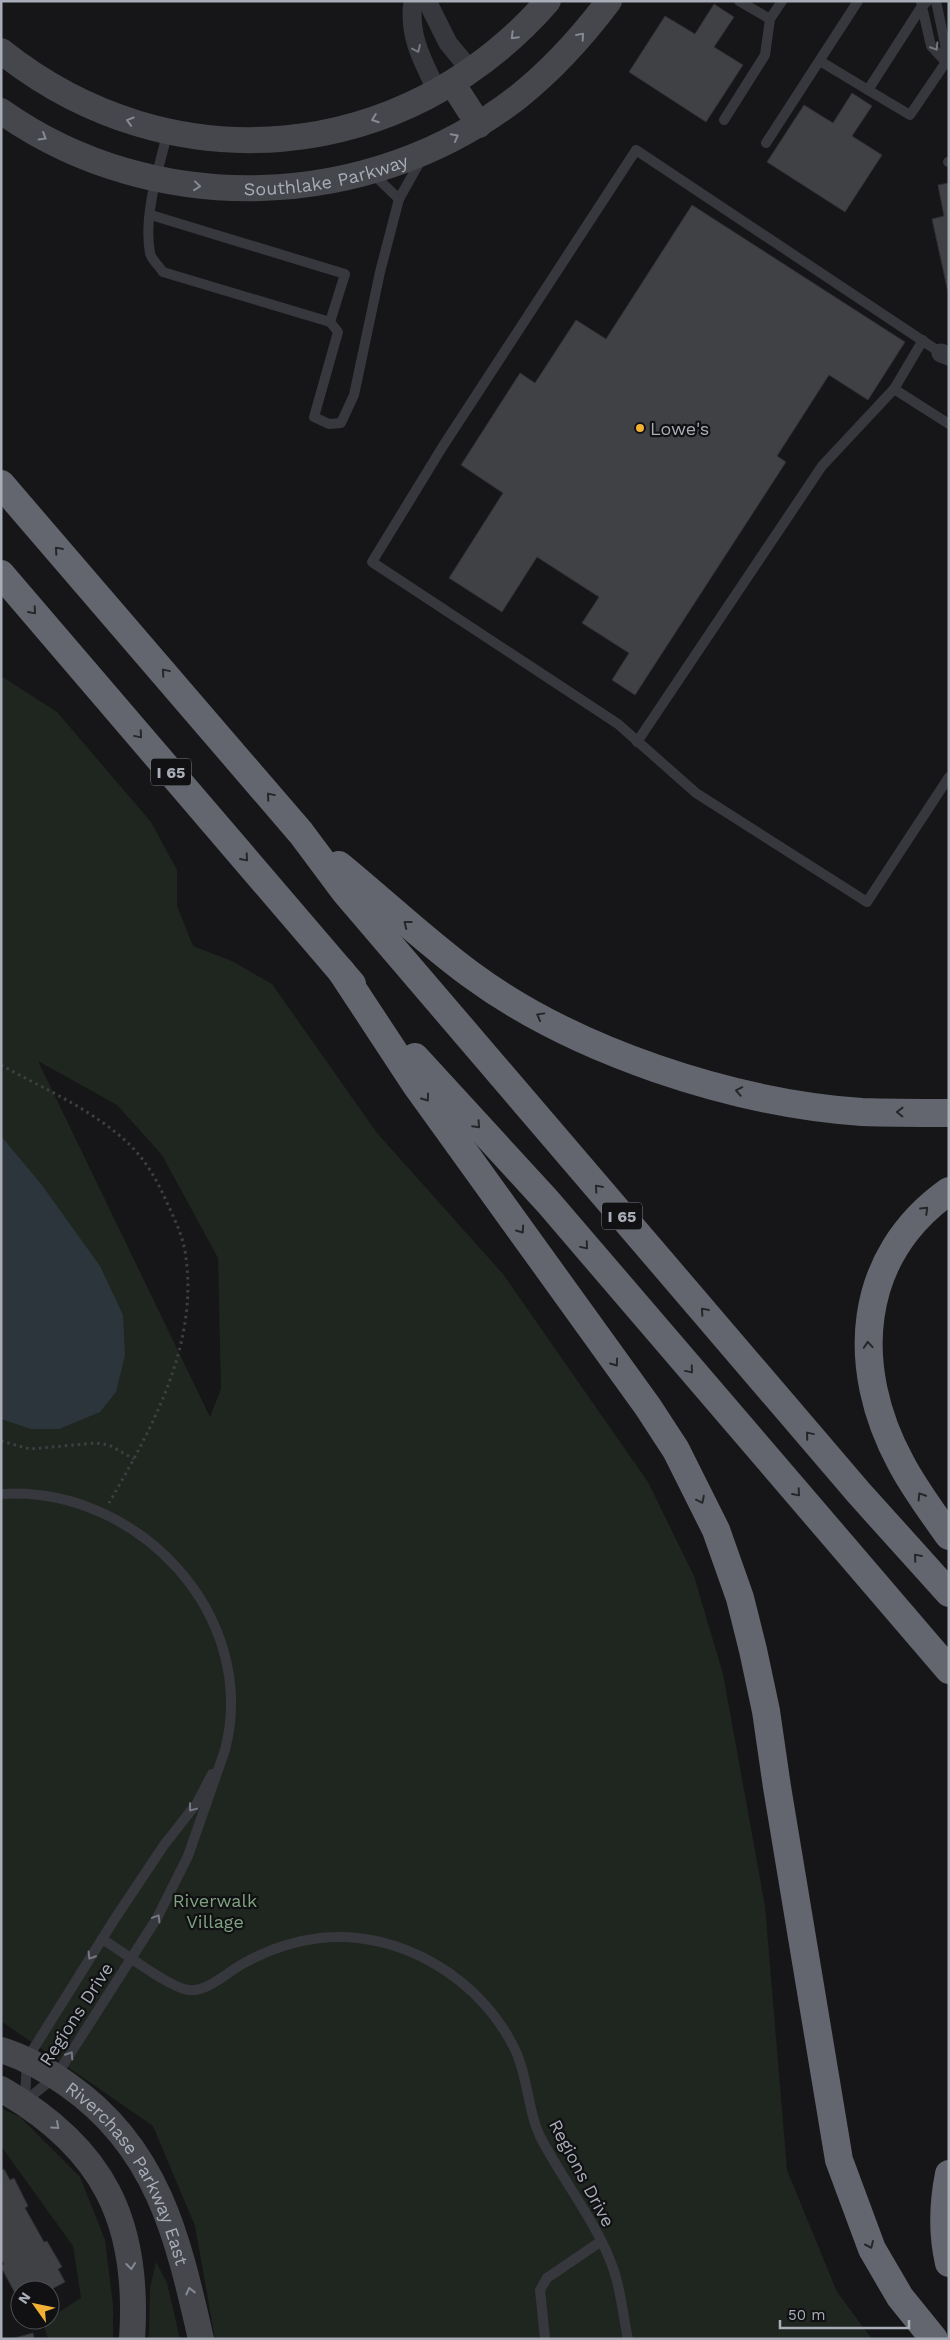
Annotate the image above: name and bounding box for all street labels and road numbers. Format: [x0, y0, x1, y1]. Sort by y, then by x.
street label: Southlake Parkway [244, 149, 411, 199]
road number: I 65 [151, 759, 191, 786]
road number: I 65 [602, 1202, 642, 1230]
street label: Regions Drive [35, 1958, 117, 2070]
street label: Riverchase Parkway East [62, 2077, 193, 2268]
street label: Regions Drive [545, 2116, 619, 2230]

